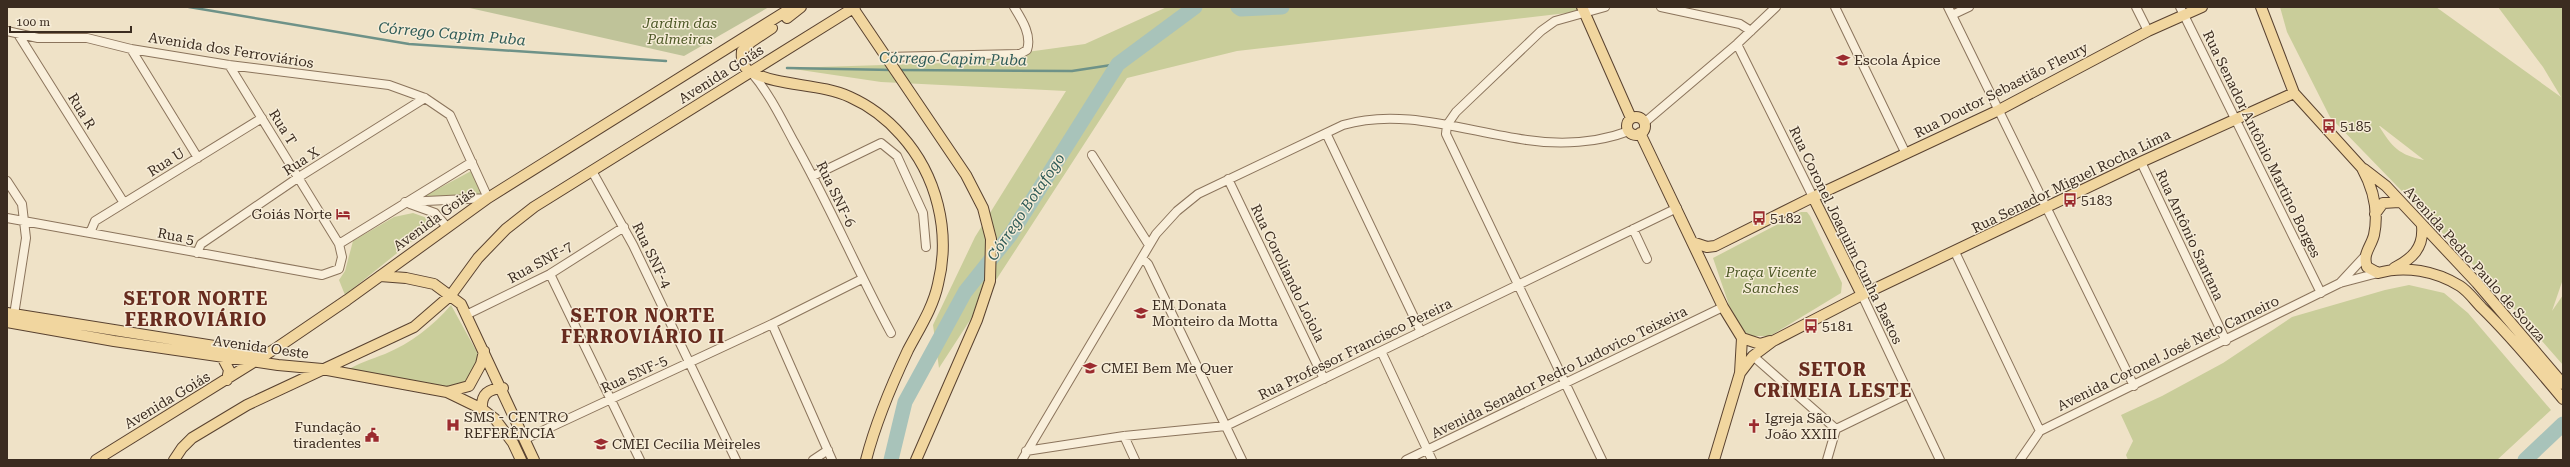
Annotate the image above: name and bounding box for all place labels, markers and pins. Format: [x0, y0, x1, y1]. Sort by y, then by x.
school or university icon: Escola Ápice [1835, 52, 1851, 68]
place label: Escola Ápice [1854, 52, 1941, 68]
bus stop icon: 5185 [2321, 118, 2337, 134]
place label: 5185 [2340, 118, 2372, 134]
bus stop icon: 5183 [2062, 192, 2078, 208]
place label: 5183 [2081, 192, 2113, 208]
place label: Goiás Norte [252, 206, 332, 222]
hotel icon: Goiás Norte [335, 206, 351, 222]
bus stop icon: 5182 [1751, 210, 1767, 226]
place label: 5182 [1770, 210, 1802, 226]
place label: EM Donata Monteiro da Motta [1152, 297, 1278, 329]
school or university icon: EM Donata Monteiro da Motta [1133, 305, 1149, 321]
bus stop icon: 5181 [1803, 318, 1819, 334]
place label: 5181 [1822, 318, 1854, 334]
school or university icon: CMEI Bem Me Quer [1082, 360, 1098, 376]
place label: CMEI Bem Me Quer [1101, 360, 1234, 376]
place label: SMS - CENTRO REFERÊNCIA [464, 409, 568, 441]
place label: Igreja São João XXIII [1765, 410, 1837, 442]
hospital icon: SMS - CENTRO REFERÊNCIA [445, 417, 461, 433]
church icon: Igreja São João XXIII [1746, 418, 1762, 434]
place label: Fundação tiradentes [293, 419, 361, 451]
public building icon: Fundação tiradentes [364, 427, 380, 443]
school or university icon: CMEI Cecília Meireles [593, 436, 609, 452]
place label: CMEI Cecília Meireles [612, 436, 761, 452]

